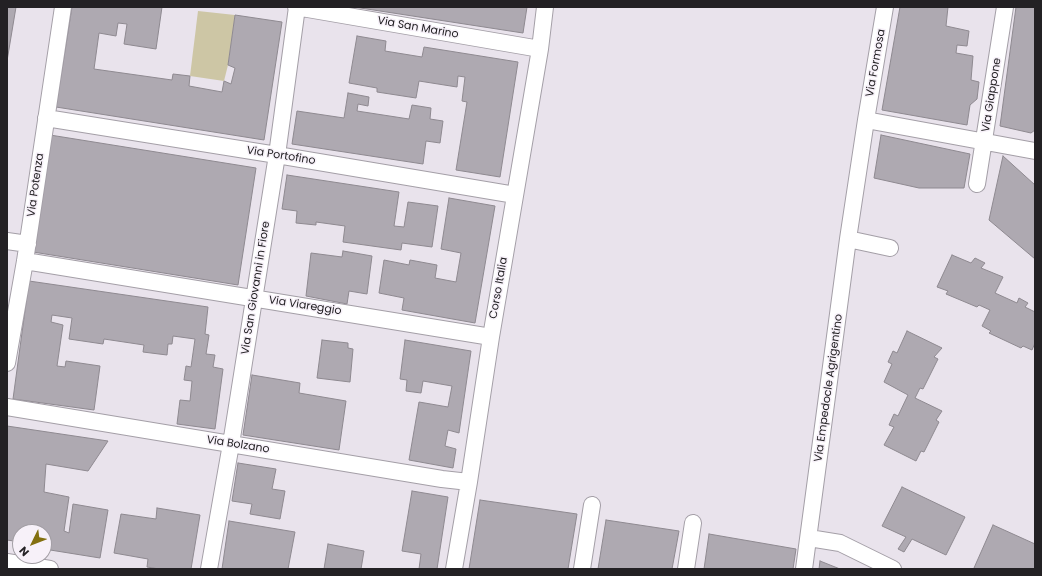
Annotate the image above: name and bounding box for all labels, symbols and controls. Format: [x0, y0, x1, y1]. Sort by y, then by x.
street label: Via San Marino [376, 14, 460, 42]
street label: Via Formosa [864, 28, 888, 98]
street label: Via Giappone [980, 57, 1004, 133]
street label: Via Portofino [246, 144, 316, 168]
street label: Via Potenza [25, 152, 47, 218]
street label: Via San Giovanni in Fiore [239, 220, 273, 356]
street label: Corso Italia [487, 256, 511, 320]
street label: Via Viareggio [268, 294, 342, 318]
street label: Via Empedocle Agrigentino [812, 313, 846, 463]
street label: Via Bolzano [206, 434, 270, 456]
north arrow [12, 524, 52, 564]
text: N [15, 543, 33, 560]

